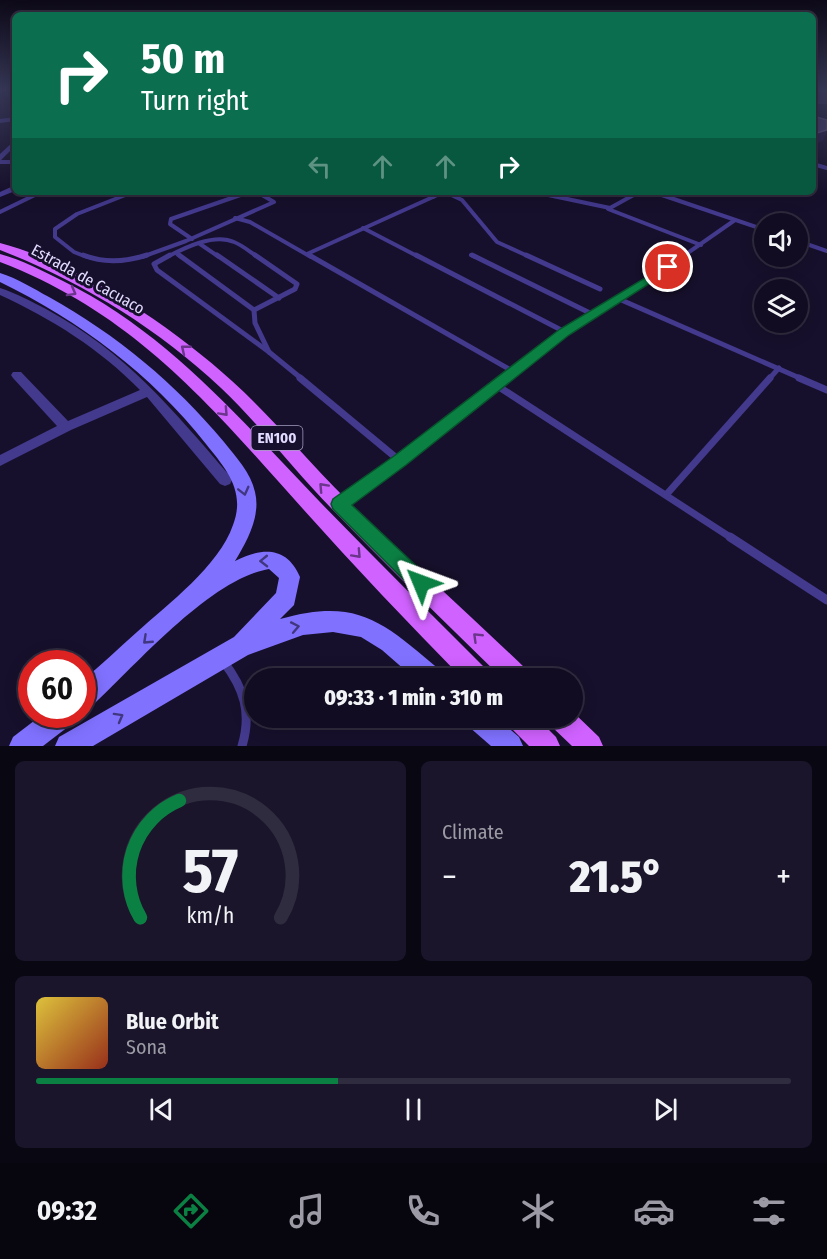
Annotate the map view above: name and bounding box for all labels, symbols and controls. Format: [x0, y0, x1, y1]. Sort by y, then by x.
text: 50 m [141, 34, 225, 84]
icon: right [42, 36, 120, 114]
text: Turn right [141, 85, 249, 117]
icon: left [303, 150, 336, 183]
icon: ahead [366, 150, 399, 183]
icon: ahead [429, 150, 462, 183]
icon: right [492, 150, 525, 183]
map controls [754, 213, 808, 333]
button: sound [754, 213, 808, 267]
street label: Estrada de Cacuaco [28, 240, 148, 318]
pin [642, 241, 693, 292]
icon: arrive [651, 250, 684, 283]
button: layers [754, 279, 808, 333]
one-way arrow [65, 285, 76, 296]
one-way arrow [181, 345, 192, 356]
one-way arrow [217, 405, 228, 416]
road number: EN100 [252, 426, 302, 450]
one-way arrow [319, 483, 330, 494]
one-way arrow [237, 486, 250, 496]
one-way arrow [350, 548, 361, 558]
position arrow [389, 551, 453, 615]
one-way arrow [259, 555, 268, 567]
one-way arrow [290, 621, 300, 634]
one-way arrow [144, 633, 154, 644]
one-way arrow [474, 634, 485, 645]
speed limit sign: 60 [18, 650, 96, 728]
text: 09:33 · 1 min · 310 m [324, 684, 503, 711]
one-way arrow [113, 713, 123, 725]
text: Climate [442, 820, 504, 844]
text: 57 [183, 834, 238, 909]
text: 21.5° [569, 850, 663, 904]
text: − [442, 857, 457, 897]
text: + [776, 857, 791, 897]
text: km/h [187, 903, 234, 929]
text: Blue Orbit [126, 1008, 219, 1035]
text: Sona [126, 1035, 167, 1059]
icon: previous [145, 1093, 178, 1126]
icon: pause [397, 1093, 430, 1126]
icon: next [649, 1093, 682, 1126]
icon: directions [170, 1190, 212, 1232]
icon: music [286, 1190, 328, 1232]
icon: phone [402, 1190, 444, 1232]
icon: climate [517, 1190, 559, 1232]
icon: car [633, 1190, 675, 1232]
icon: filters [748, 1190, 790, 1232]
text: 09:32 [37, 1195, 97, 1227]

